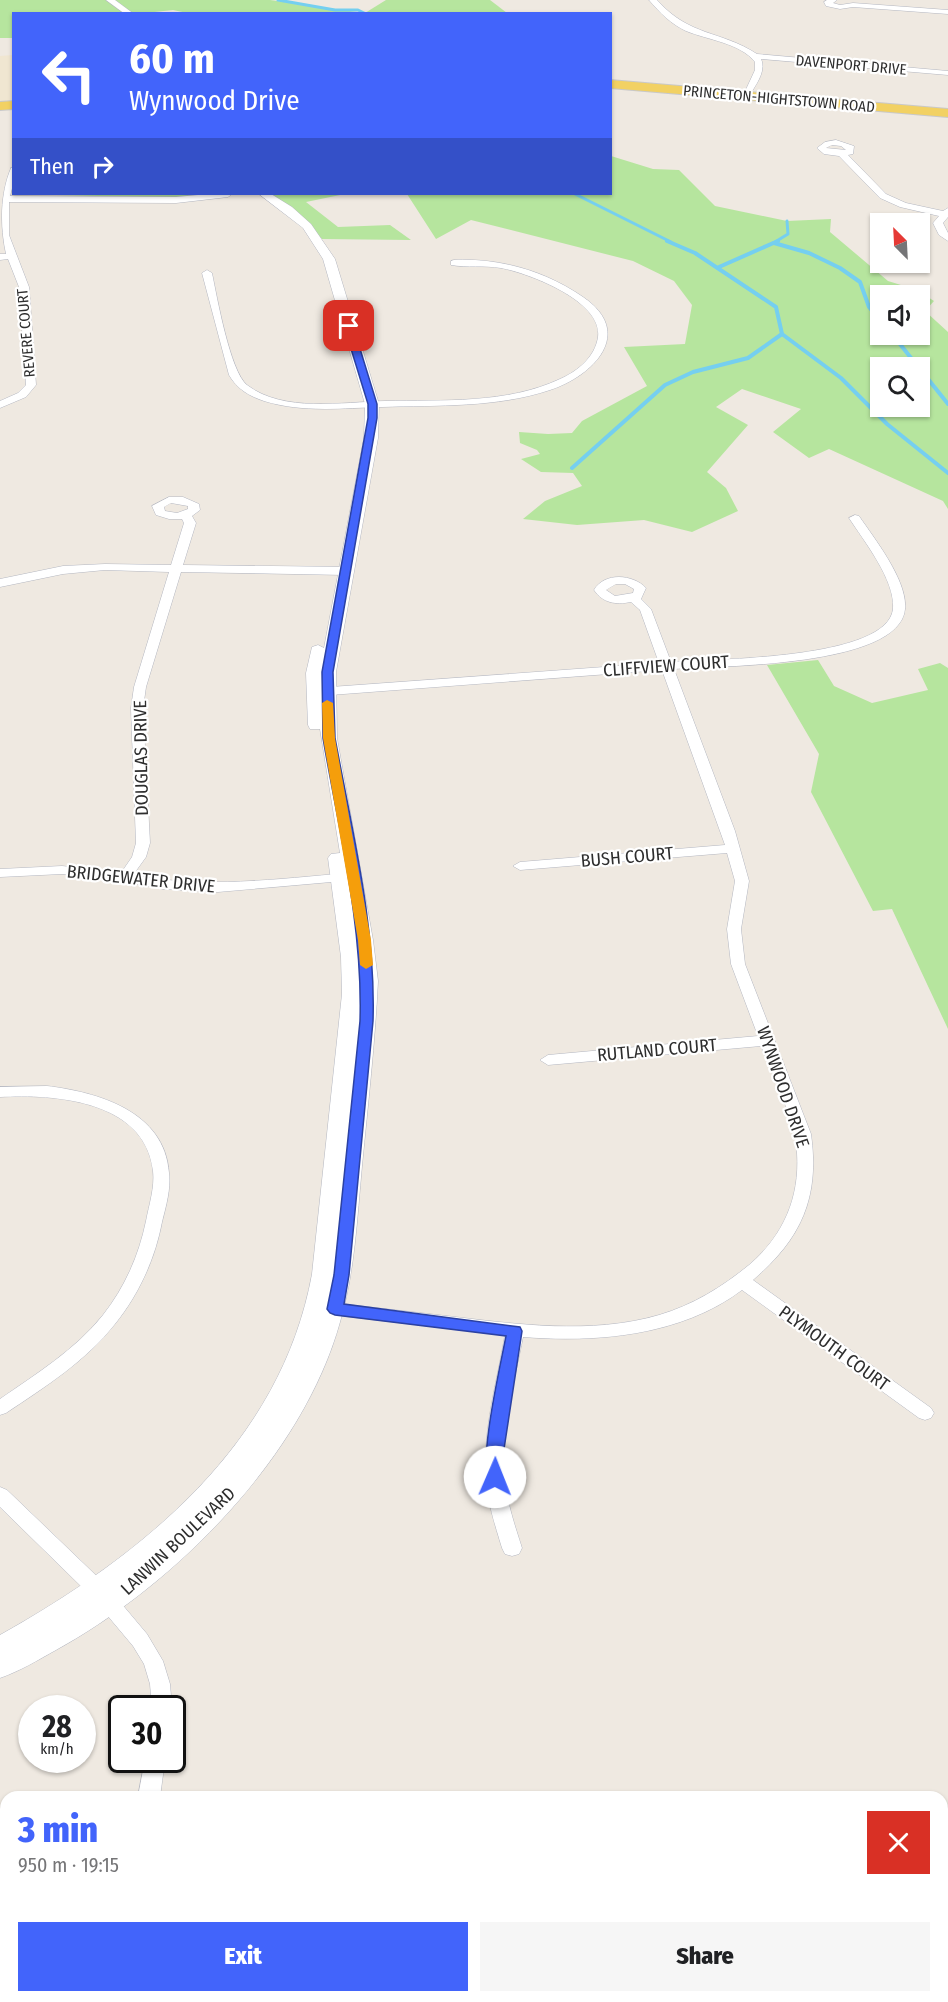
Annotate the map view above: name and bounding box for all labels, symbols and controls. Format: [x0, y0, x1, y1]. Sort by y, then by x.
text: 60 m [129, 34, 215, 84]
icon: left [30, 36, 108, 114]
street label: DAVENPORT DRIVE [795, 51, 907, 79]
street label: PRINCETON-HIGHTSTOWN ROAD [682, 82, 876, 116]
text: Wynwood Drive [129, 85, 300, 117]
icon: right [86, 150, 119, 183]
text: Then [30, 153, 74, 180]
north arrow [870, 213, 930, 273]
map controls [870, 213, 930, 417]
button: sound [870, 285, 930, 345]
street label: REVERE COURT [13, 288, 39, 378]
pin [323, 300, 374, 351]
icon: arrive [332, 309, 365, 342]
button: search [870, 357, 930, 417]
street label: CLIFFVIEW COURT [602, 651, 730, 681]
street label: DOUGLAS DRIVE [129, 700, 153, 816]
street label: BUSH COURT [580, 842, 675, 872]
street label: BRIDGEWATER DRIVE [66, 860, 216, 898]
street label: WYNWOOD DRIVE [752, 1023, 814, 1151]
street label: RUTLAND COURT [596, 1034, 718, 1066]
street label: PLYMOUTH COURT [775, 1301, 894, 1396]
position arrow [463, 1445, 527, 1509]
street label: LANWIN BOULEVARD [116, 1482, 240, 1600]
speed limit sign: 30 [108, 1695, 186, 1773]
text: 28 [42, 1709, 72, 1745]
text: km/h [40, 1740, 74, 1758]
text: 3 min [18, 1808, 98, 1852]
button: close [867, 1811, 930, 1874]
text: 950 m · 19:15 [18, 1853, 119, 1877]
button: Exit [18, 1922, 468, 1991]
button: Share [480, 1922, 930, 1991]

